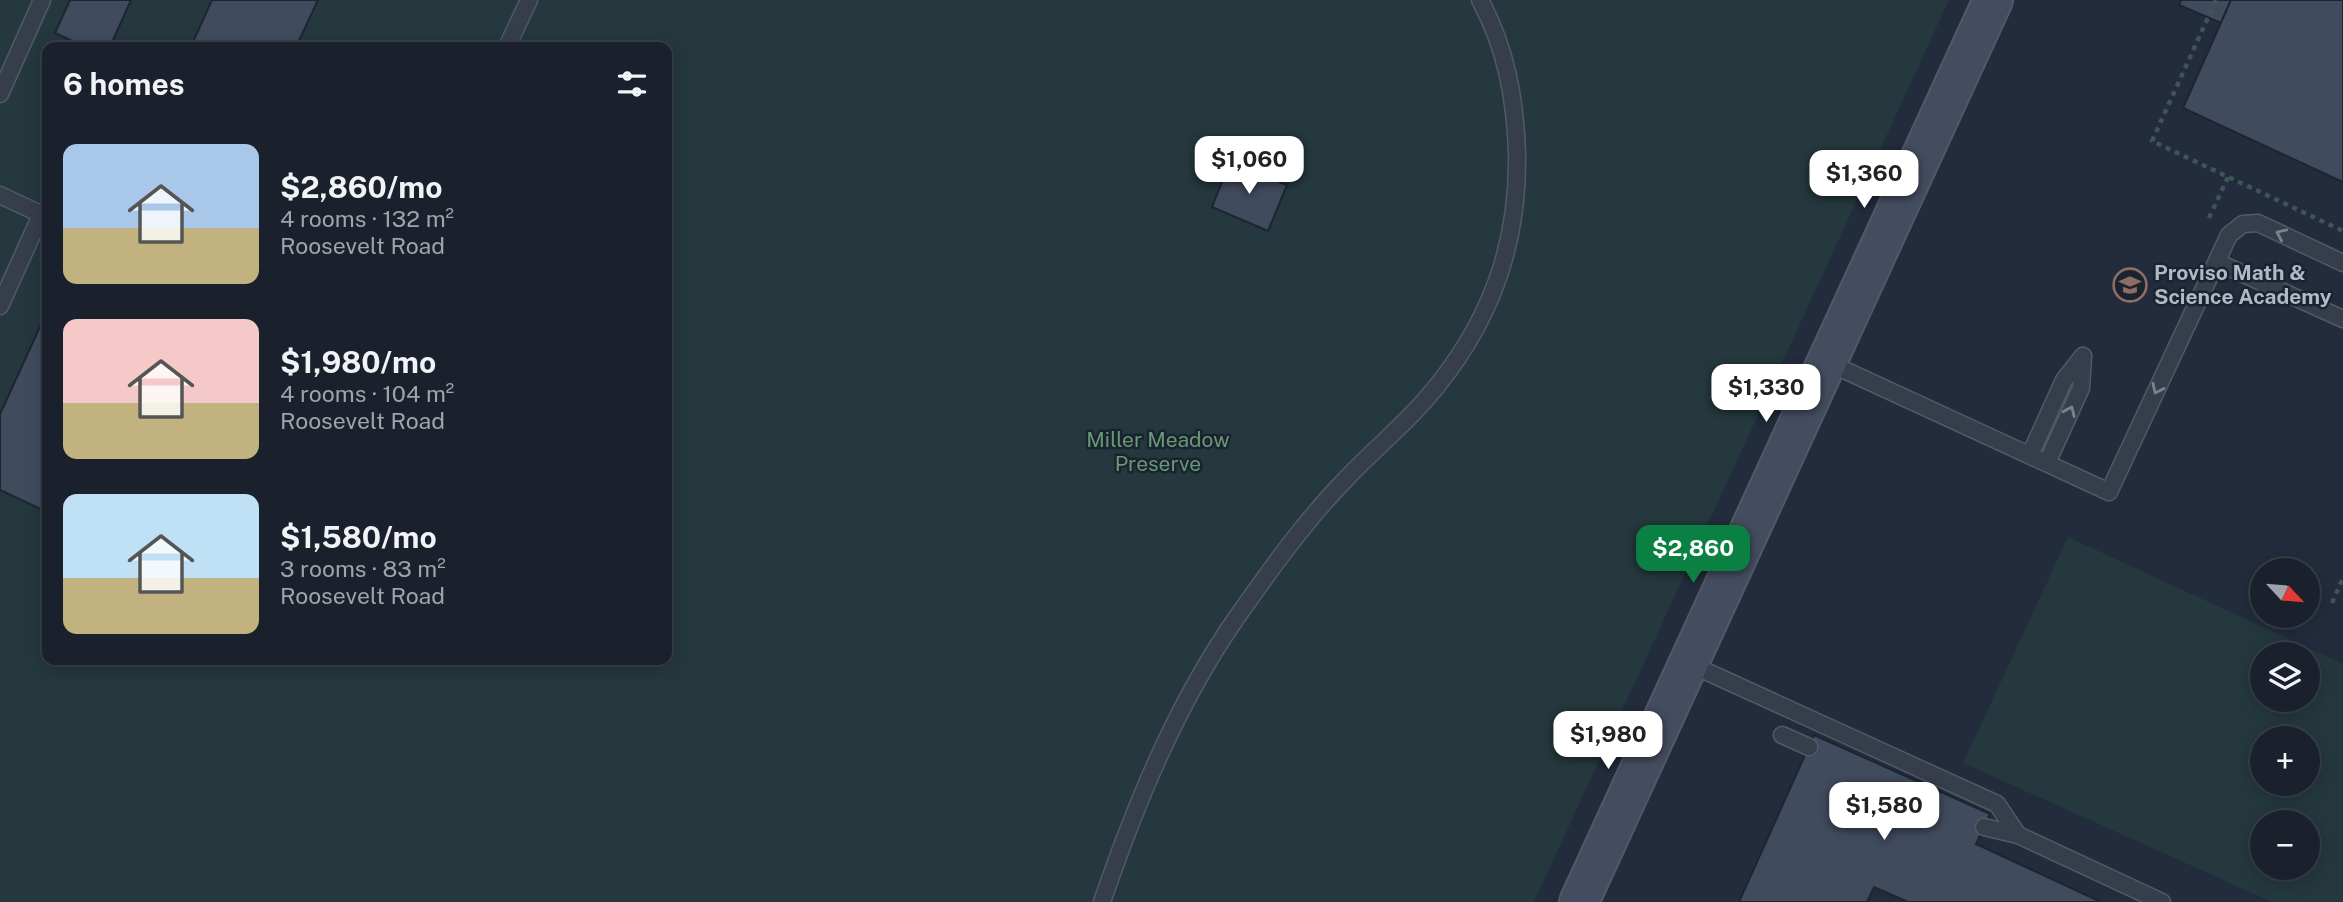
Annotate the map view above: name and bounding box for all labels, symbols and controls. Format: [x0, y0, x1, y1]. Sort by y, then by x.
icon: filters [613, 65, 651, 103]
text: 6 homes [63, 66, 185, 102]
pin: $1,060 [1192, 136, 1306, 196]
text: $1,060 [1211, 145, 1287, 172]
pin: $1,360 [1807, 150, 1921, 210]
text: $1,360 [1825, 159, 1903, 186]
text: $2,860/mo [280, 169, 442, 205]
icon: home [119, 172, 203, 256]
text: 4 rooms · 132 m² [280, 205, 454, 232]
one-way arrow [2276, 228, 2288, 242]
text: Roosevelt Road [280, 232, 445, 259]
place label: Proviso Math & Science Academy [2154, 260, 2332, 309]
school or university icon: Proviso Math & Science Academy [2111, 266, 2149, 304]
text: $1,980/mo [280, 344, 436, 380]
icon: home [119, 347, 203, 431]
pin: $1,330 [1709, 364, 1823, 424]
text: $1,330 [1727, 373, 1805, 400]
text: 4 rooms · 104 m² [280, 380, 454, 407]
one-way arrow [2151, 382, 2165, 394]
one-way arrow [2062, 406, 2076, 418]
text: Roosevelt Road [280, 407, 445, 434]
park label: Miller Meadow Preserve [1086, 427, 1230, 476]
text: $1,580/mo [280, 519, 437, 555]
icon: home [119, 522, 203, 606]
pin: $2,860 [1636, 526, 1750, 585]
text: $2,860 [1652, 534, 1734, 561]
text: 3 rooms · 83 m² [280, 555, 446, 582]
north arrow [2250, 558, 2320, 628]
map controls [2250, 558, 2320, 880]
text: Roosevelt Road [280, 582, 445, 609]
button: layers [2250, 642, 2320, 712]
pin: $1,980 [1551, 712, 1665, 771]
text: $1,980 [1569, 720, 1647, 747]
button: + [2250, 726, 2320, 796]
pin: $1,580 [1827, 782, 1941, 842]
text: $1,580 [1845, 791, 1923, 818]
button: − [2250, 810, 2320, 880]

